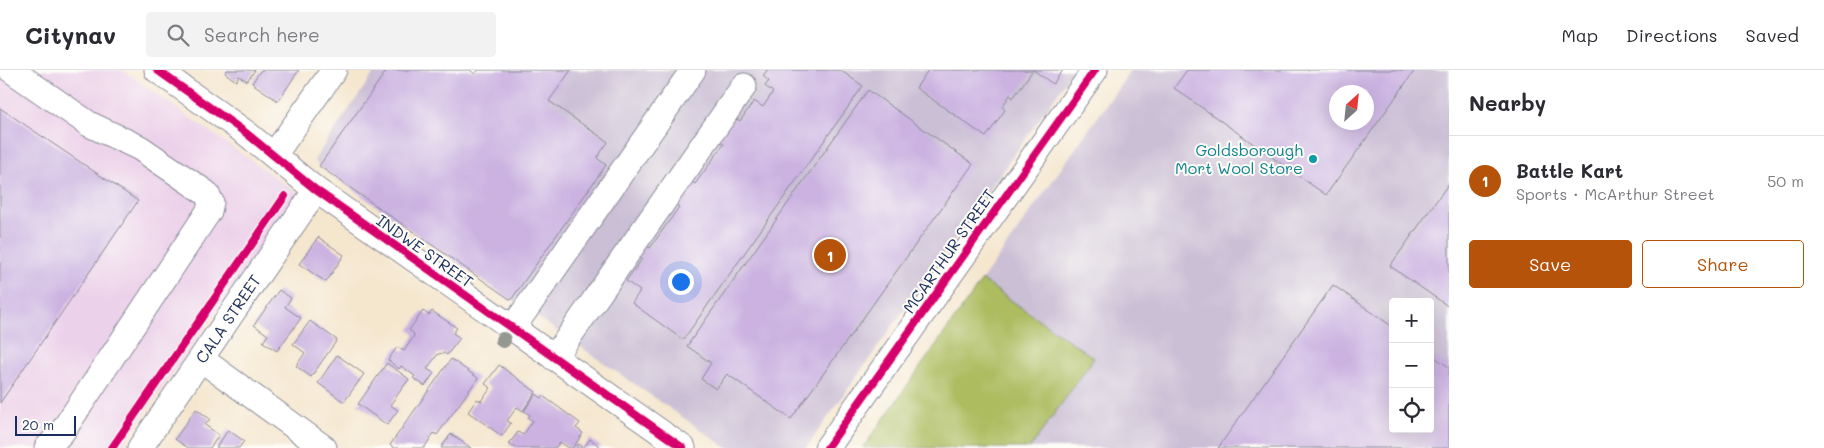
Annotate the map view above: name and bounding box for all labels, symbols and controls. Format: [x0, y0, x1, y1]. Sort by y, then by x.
search box [146, 12, 496, 57]
text: Citynav [25, 19, 116, 50]
icon: search [164, 21, 192, 49]
text: Search here [204, 22, 320, 47]
text: Map [1561, 23, 1598, 47]
text: Directions [1626, 23, 1718, 47]
text: Saved [1746, 23, 1799, 47]
north arrow [1329, 85, 1374, 130]
text: Nearby [1469, 89, 1546, 116]
place label: Goldsborough Mort Wool Store [1175, 139, 1303, 178]
marker: Goldsborough Mort Wool Store [1307, 153, 1319, 165]
text: Battle Kart [1516, 158, 1623, 183]
text: 1 [1481, 170, 1489, 191]
text: 50 m [1767, 170, 1804, 191]
text: Sports · McArthur Street [1516, 183, 1715, 204]
street label: MCARTHUR STREET [898, 184, 999, 317]
street label: INDWE STREET [373, 209, 478, 292]
pin: 1 [814, 236, 846, 274]
button: Save [1469, 240, 1632, 288]
button: Share [1642, 240, 1804, 288]
your location [668, 269, 694, 295]
street label: CALA STREET [190, 270, 265, 367]
map controls [1389, 298, 1434, 433]
button: + [1389, 298, 1434, 343]
button: − [1389, 343, 1434, 388]
button: locate [1389, 388, 1434, 433]
scale bar [15, 413, 76, 436]
text: 20 m [22, 415, 54, 434]

